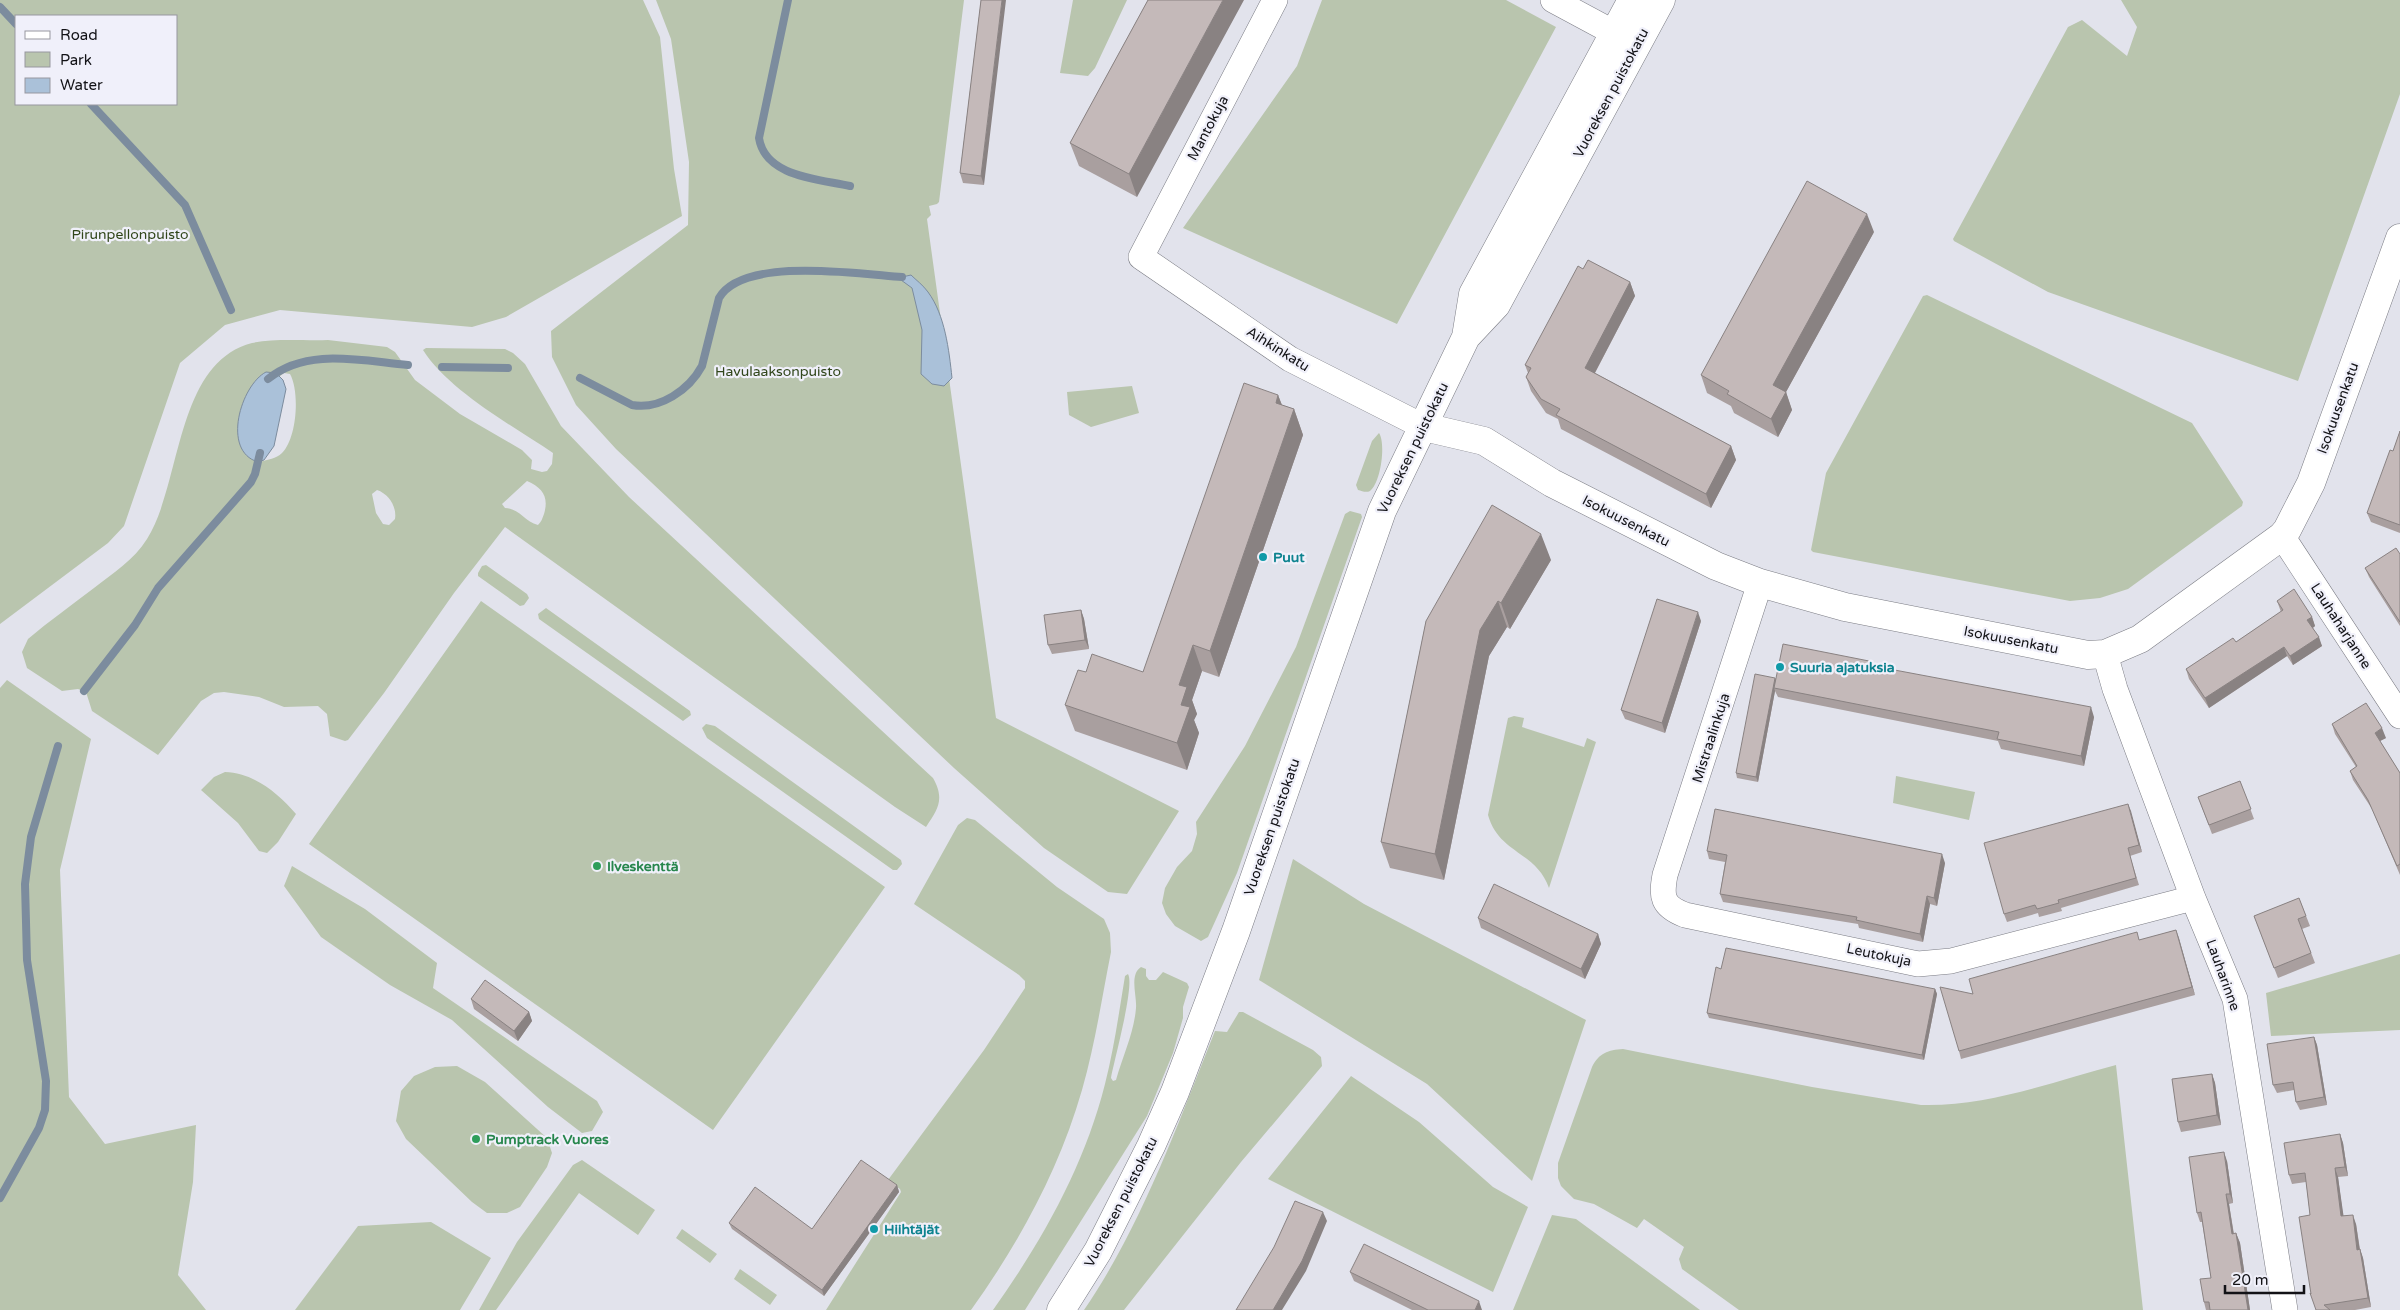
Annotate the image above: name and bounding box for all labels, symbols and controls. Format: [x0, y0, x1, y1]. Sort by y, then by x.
legend [15, 15, 178, 105]
street label: Vuoreksen puistokatu [1570, 25, 1652, 161]
text: Road [60, 26, 98, 44]
text: Park [60, 51, 92, 69]
text: Water [60, 76, 103, 94]
street label: Mantokuja [1184, 93, 1232, 163]
park label: Pirunpellonpuisto [71, 226, 189, 243]
street label: Aihkinkatu [1243, 323, 1313, 375]
street label: Isokuusenkatu [2314, 360, 2362, 456]
park label: Havulaaksonpuisto [715, 363, 841, 380]
street label: Vuoreksen puistokatu [1374, 380, 1452, 516]
street label: Isokuusenkatu [1579, 492, 1673, 550]
place label: Puut [1273, 549, 1305, 566]
marker: Puut [1257, 551, 1269, 563]
street label: Lauhaharjanne [2307, 580, 2375, 672]
street label: Isokuusenkatu [1962, 622, 2060, 658]
place label: Suuria ajatuksia [1790, 659, 1895, 676]
marker: Suuria ajatuksia [1774, 661, 1786, 673]
street label: Mistraalinkuja [1689, 691, 1733, 785]
street label: Vuoreksen puistokatu [1241, 756, 1303, 898]
place label: Ilveskenttä [607, 858, 679, 875]
marker: Ilveskenttä [591, 860, 603, 872]
street label: Lauharinne [2202, 937, 2244, 1013]
street label: Leutokuja [1845, 940, 1913, 970]
place label: Pumptrack Vuores [486, 1131, 609, 1148]
marker: Pumptrack Vuores [470, 1133, 482, 1145]
street label: Vuoreksen puistokatu [1081, 1134, 1161, 1270]
place label: Hiihtäjät [884, 1221, 940, 1238]
marker: Hiihtäjät [868, 1223, 880, 1235]
scale bar [2225, 1262, 2304, 1294]
text: 20 m [2232, 1271, 2269, 1289]

